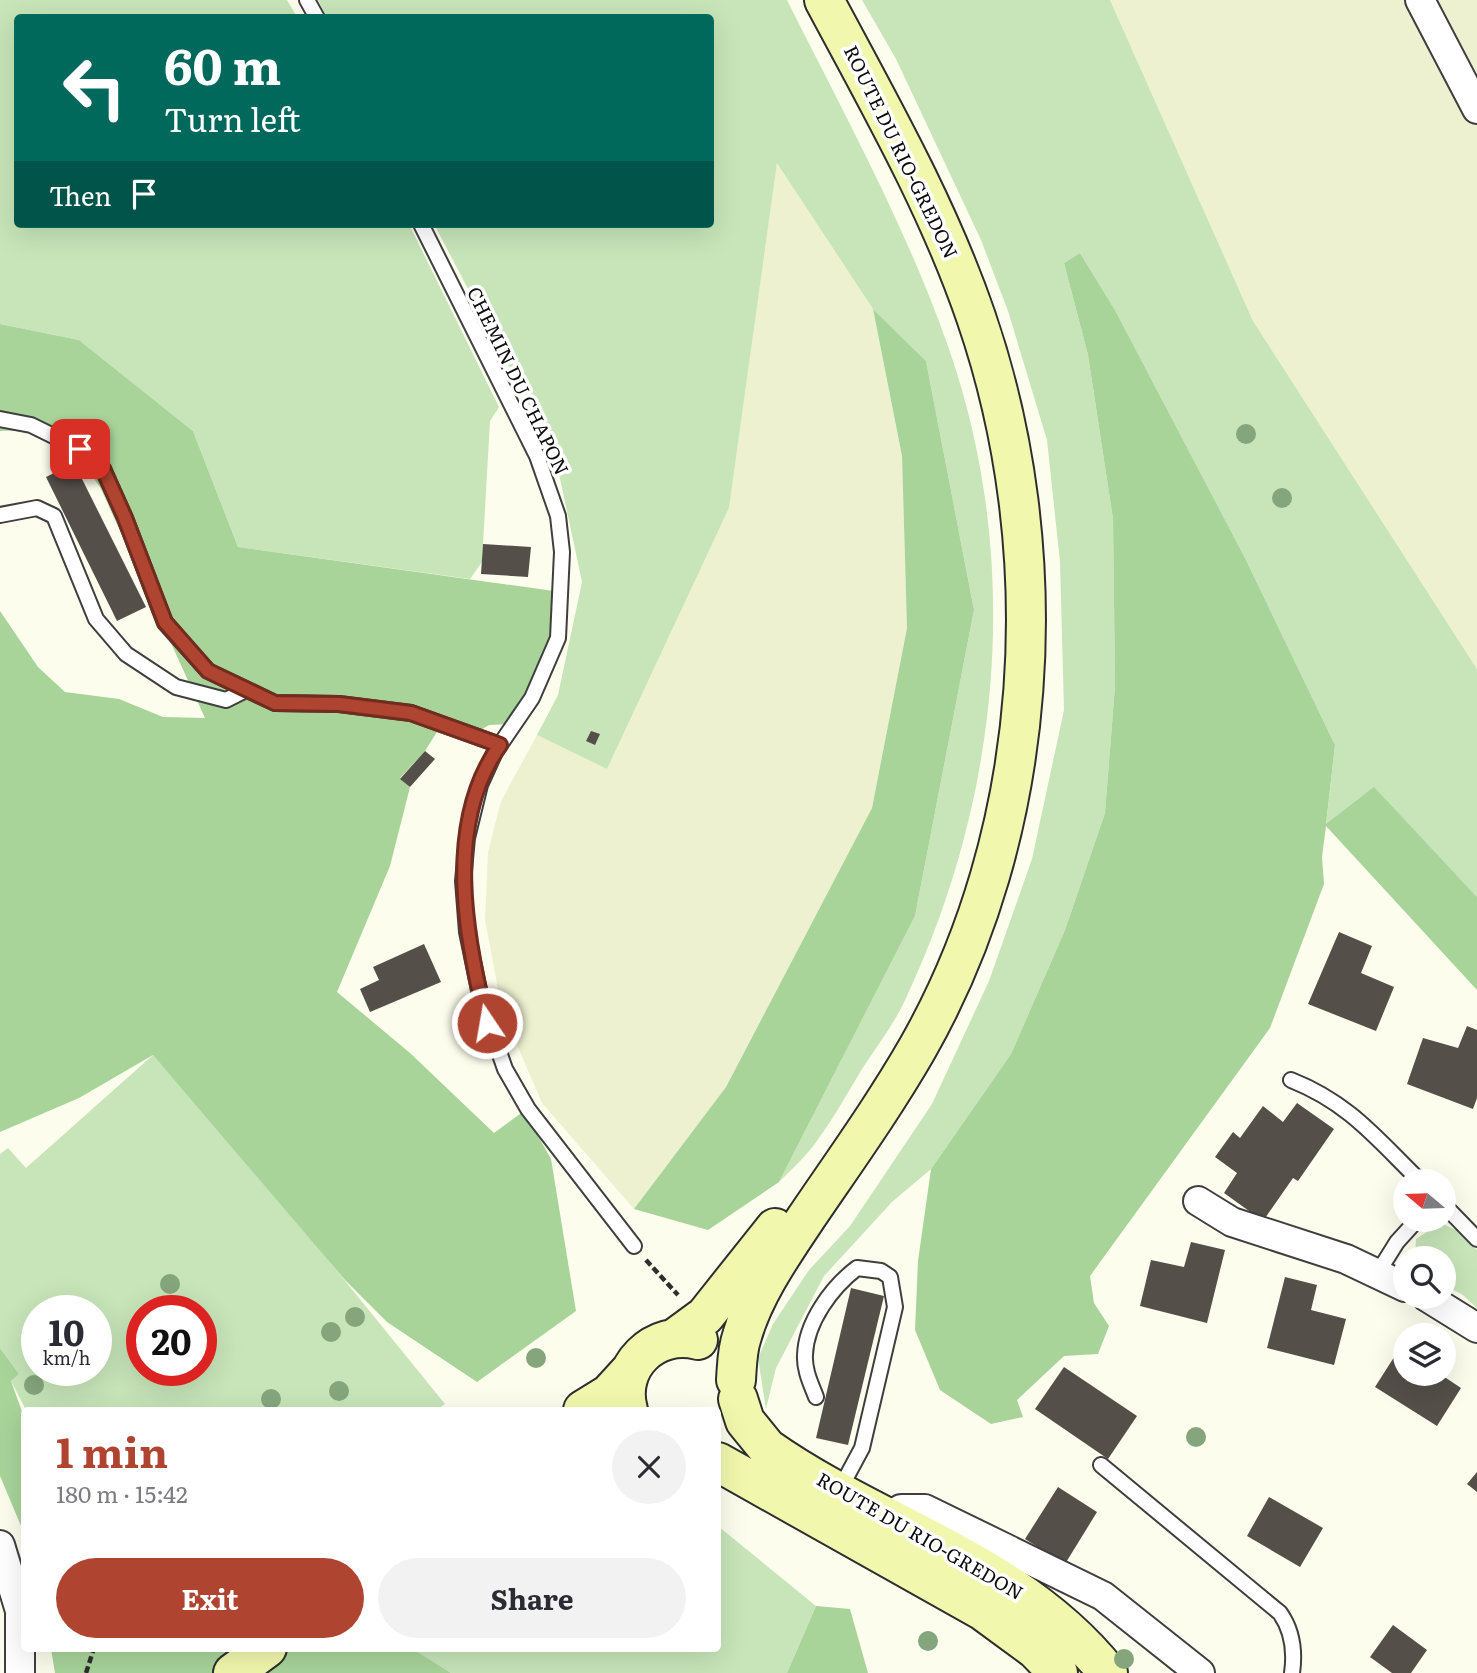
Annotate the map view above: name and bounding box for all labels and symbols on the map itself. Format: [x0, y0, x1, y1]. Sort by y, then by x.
street label: ROUTE DU RIO-GREDON [838, 40, 966, 263]
street label: CHEMIN DU CHAPON [461, 282, 577, 479]
pin [50, 419, 110, 479]
position arrow [450, 986, 524, 1060]
north arrow [1393, 1169, 1456, 1232]
speed limit sign: 20 [126, 1295, 217, 1386]
street label: ROUTE DU RIO-GREDON [812, 1464, 1029, 1606]

